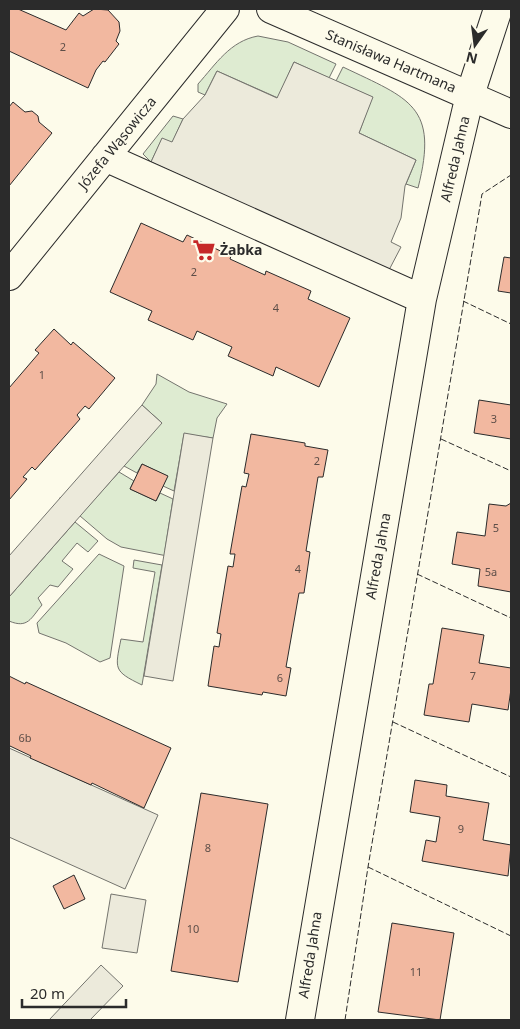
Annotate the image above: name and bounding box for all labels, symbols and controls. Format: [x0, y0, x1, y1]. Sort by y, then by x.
north arrow [450, 20, 500, 70]
street label: Stanisława Hartmana [323, 24, 459, 97]
house number: 2 [60, 39, 66, 54]
text: N [464, 48, 480, 69]
street label: Józefa Wąsowicza [72, 92, 160, 195]
street label: Alfreda Jahna [435, 114, 474, 204]
supermarket icon: Żabka [191, 237, 217, 263]
place label: Żabka [220, 240, 262, 259]
house number: 2 [191, 264, 197, 279]
house number: 4 [273, 300, 280, 315]
house number: 1 [39, 367, 45, 382]
house number: 3 [491, 411, 497, 426]
house number: 2 [314, 453, 320, 468]
street label: Alfreda Jahna [361, 511, 394, 601]
house number: 5 [493, 520, 499, 535]
house number: 4 [295, 561, 302, 576]
house number: 5a [485, 564, 497, 579]
house number: 7 [470, 668, 476, 683]
house number: 6 [277, 670, 283, 685]
house number: 6b [18, 730, 32, 745]
house number: 9 [458, 821, 464, 836]
house number: 8 [205, 840, 211, 855]
street label: Alfreda Jahna [293, 910, 326, 1000]
house number: 10 [187, 921, 199, 936]
house number: 11 [410, 964, 422, 979]
scale bar [22, 976, 126, 1008]
text: 20 m [30, 983, 65, 1003]

